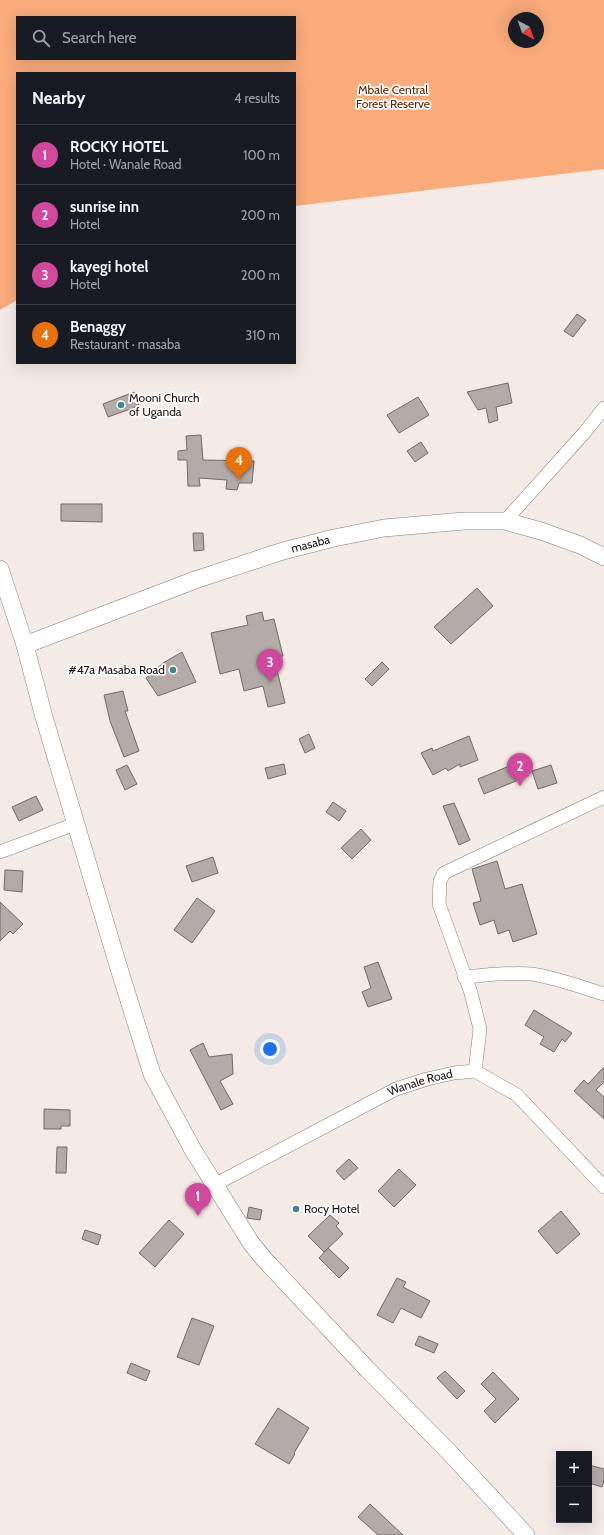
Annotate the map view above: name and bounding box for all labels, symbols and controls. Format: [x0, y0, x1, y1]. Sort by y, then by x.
north arrow [508, 12, 544, 48]
search box [16, 16, 296, 60]
icon: search [30, 27, 52, 49]
text: Search here [62, 29, 137, 47]
park label: Mbale Central Forest Reserve [356, 82, 430, 111]
text: Nearby [32, 88, 85, 108]
text: 4 results [234, 90, 280, 106]
text: ROCKY HOTEL [70, 138, 168, 156]
text: 1 [43, 147, 47, 163]
text: 100 m [243, 147, 280, 163]
text: Hotel · Wanale Road [70, 156, 181, 172]
text: sunrise inn [70, 198, 139, 216]
text: 2 [42, 207, 48, 223]
text: 200 m [241, 207, 280, 223]
text: Hotel [70, 216, 100, 232]
text: kayegi hotel [70, 258, 148, 276]
text: 3 [41, 267, 49, 283]
text: 200 m [241, 267, 280, 283]
text: Hotel [70, 276, 100, 292]
text: Benaggy [70, 318, 126, 336]
text: 4 [41, 327, 49, 343]
text: 310 m [245, 327, 280, 343]
text: Restaurant · masaba [70, 336, 181, 352]
place label: Mooni Church of Uganda [129, 390, 200, 419]
marker: Mooni Church of Uganda [116, 400, 126, 410]
pin: 4 [226, 447, 252, 480]
street label: masaba [289, 531, 332, 556]
pin: 3 [257, 649, 283, 682]
place label: #47a Masaba Road [68, 662, 165, 677]
marker: #47a Masaba Road [168, 665, 178, 675]
pin: 2 [507, 753, 533, 786]
your location [260, 1039, 280, 1059]
street label: Wanale Road [385, 1066, 454, 1099]
pin: 1 [185, 1183, 211, 1216]
place label: Rocy Hotel [304, 1201, 360, 1216]
marker: Rocy Hotel [291, 1204, 301, 1214]
map controls [556, 1451, 592, 1523]
button: + [556, 1451, 592, 1487]
button: − [556, 1487, 592, 1523]

